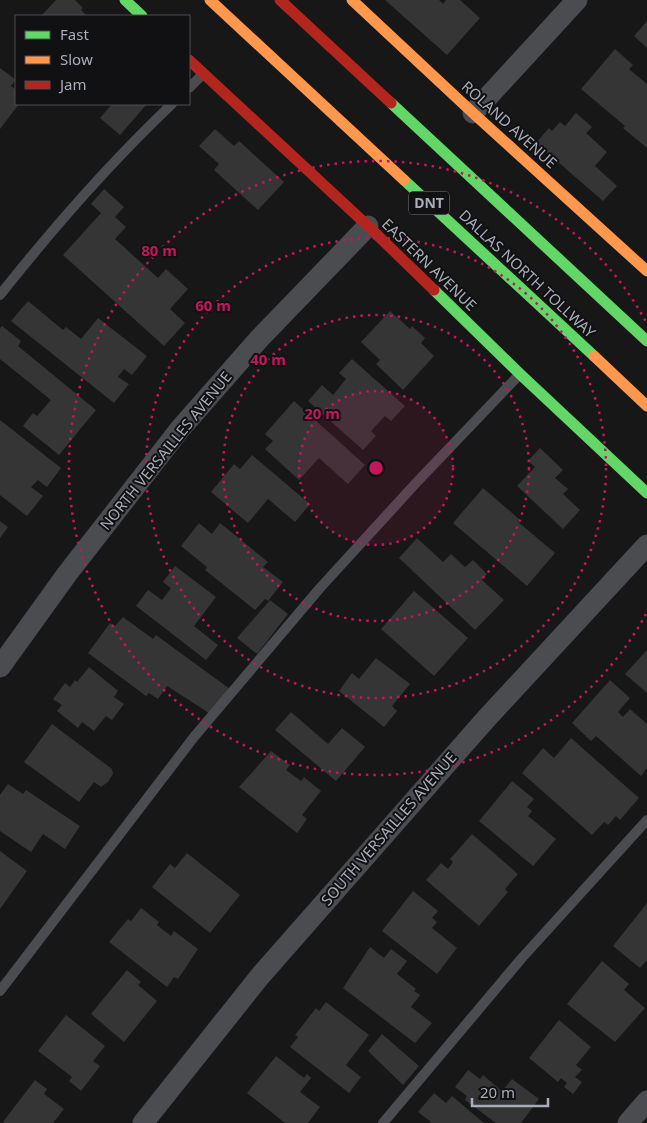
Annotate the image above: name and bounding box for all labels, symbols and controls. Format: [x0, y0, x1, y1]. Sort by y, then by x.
legend [15, 15, 190, 105]
text: Fast [60, 24, 89, 44]
text: Slow [60, 49, 93, 69]
text: Jam [58, 74, 87, 94]
street label: ROLAND AVENUE [458, 76, 562, 172]
road number: DNT [409, 192, 449, 214]
street label: DALLAS NORTH TOLLWAY [455, 205, 600, 342]
street label: EASTERN AVENUE [378, 214, 481, 315]
text: 80 m [141, 240, 177, 260]
text: 60 m [195, 295, 231, 315]
text: 40 m [250, 349, 286, 369]
street label: NORTH VERSAILLES AVENUE [95, 367, 235, 534]
text: 20 m [304, 403, 340, 423]
centre of rings [367, 459, 385, 477]
street label: SOUTH VERSAILLES AVENUE [316, 747, 460, 909]
scale bar [472, 1076, 548, 1108]
text: 20 m [480, 1082, 515, 1102]

